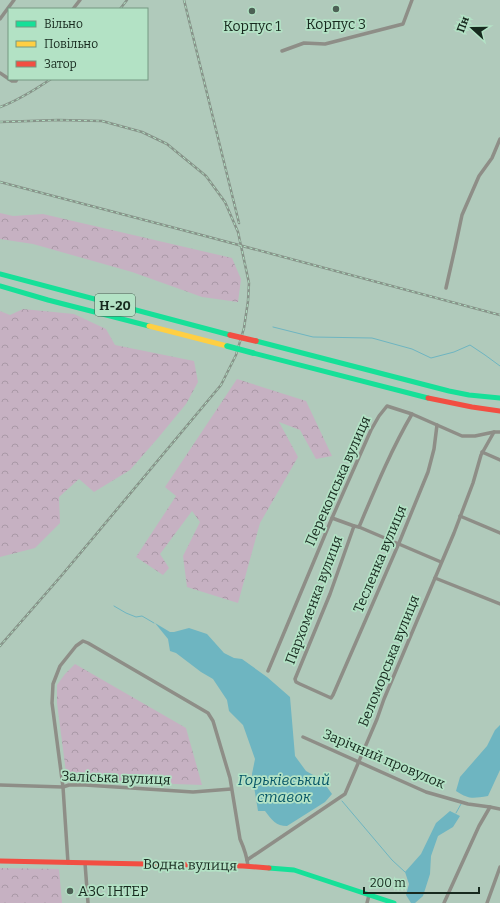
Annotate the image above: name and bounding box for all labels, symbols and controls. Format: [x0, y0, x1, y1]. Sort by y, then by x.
marker: Корпус 3 [331, 4, 341, 14]
marker: Корпус 1 [247, 6, 257, 16]
legend [8, 8, 148, 80]
north arrow [452, 8, 492, 48]
text: Пн [454, 14, 472, 34]
place label: Корпус 3 [306, 16, 366, 33]
text: Вільно [44, 17, 83, 31]
place label: Корпус 1 [223, 18, 281, 35]
text: Повільно [44, 37, 98, 51]
text: Затор [44, 57, 77, 71]
road number: Н-20 [95, 294, 135, 316]
street label: Перекопська вулиця [302, 413, 374, 549]
street label: Тесленка вулиця [350, 503, 410, 615]
street label: Пархоменка вулиця [282, 533, 346, 667]
street label: Беломорська вулиця [355, 592, 423, 729]
street label: Зарічний провулок [320, 726, 448, 793]
street label: Заліська вулиця [61, 768, 171, 788]
water label: Горьківський ставок [238, 771, 330, 806]
street label: Водна вулиця [143, 856, 237, 874]
scale bar [364, 869, 479, 895]
text: 200 m [370, 876, 406, 890]
place label: АЗС ІНТЕР [78, 883, 148, 900]
marker: АЗС ІНТЕР [65, 886, 75, 896]

